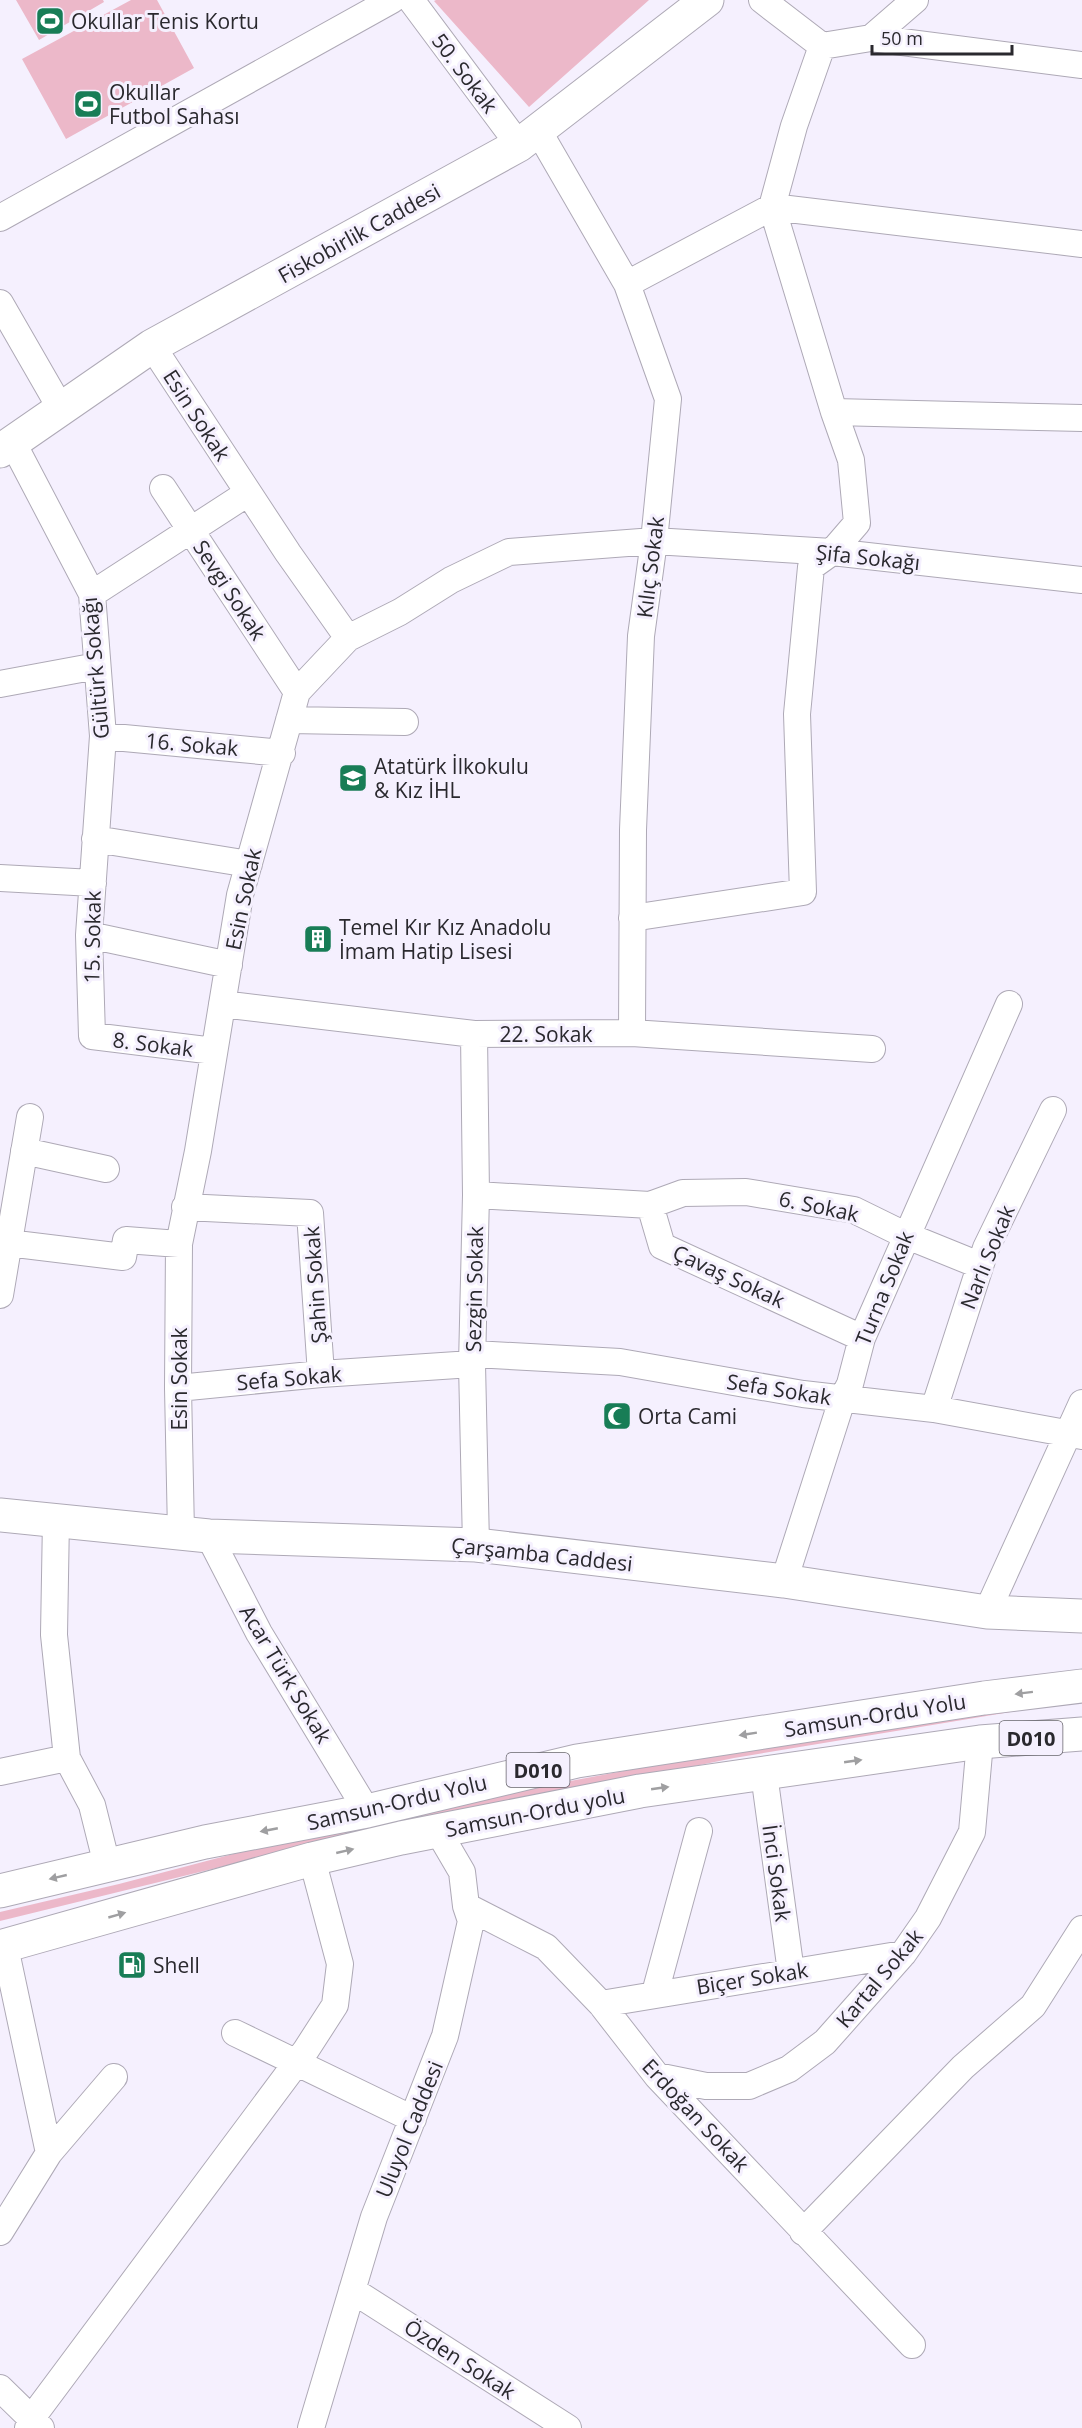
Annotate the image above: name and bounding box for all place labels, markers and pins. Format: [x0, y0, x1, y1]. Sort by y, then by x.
sports icon: Okullar Tenis Kortu [34, 5, 66, 37]
place label: Okullar Tenis Kortu [71, 7, 259, 35]
place label: Okullar Futbol Sahası [109, 78, 239, 130]
sports icon: Okullar Futbol Sahası [72, 88, 104, 120]
place label: Atatürk İlkokulu & Kız İHL [374, 752, 529, 804]
school or university icon: Atatürk İlkokulu & Kız İHL [337, 762, 369, 794]
place label: Temel Kır Kız Anadolu İmam Hatip Lisesi [339, 913, 552, 965]
building icon: Temel Kır Kız Anadolu İmam Hatip Lisesi [302, 923, 334, 955]
mosque icon: Orta Cami [601, 1400, 633, 1432]
place label: Orta Cami [638, 1402, 737, 1430]
fuel station icon: Shell [116, 1949, 148, 1981]
place label: Shell [153, 1951, 200, 1979]

